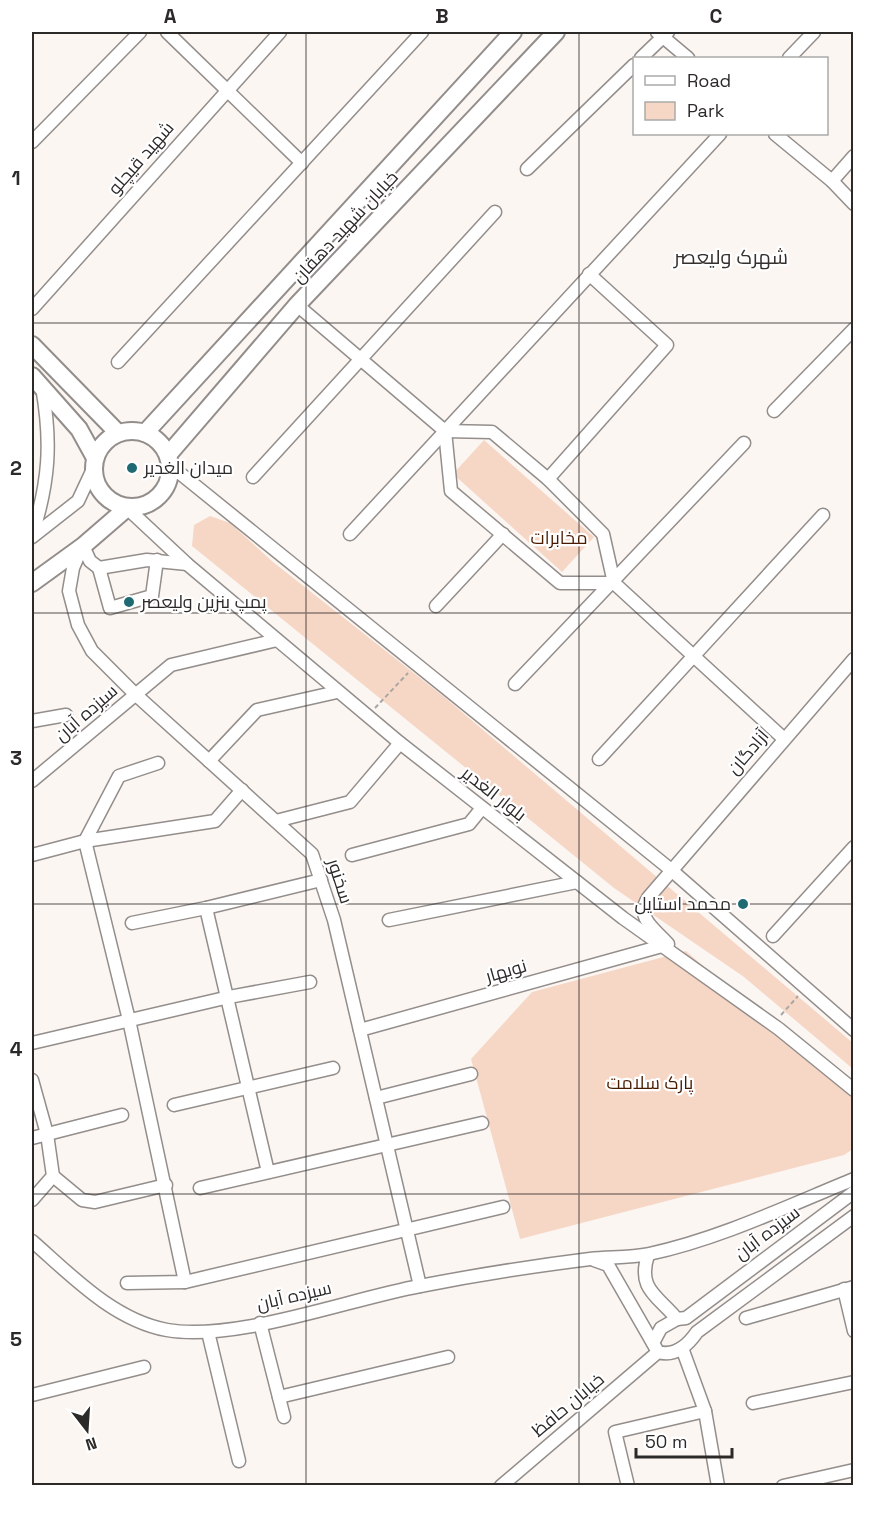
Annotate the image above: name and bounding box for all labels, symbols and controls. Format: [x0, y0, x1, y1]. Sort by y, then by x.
text: A [164, 3, 177, 29]
text: B [435, 3, 449, 29]
text: C [710, 3, 723, 29]
legend [633, 57, 828, 135]
text: Road [687, 69, 731, 92]
text: Park [687, 99, 725, 122]
street label: شهید قیچلو [103, 116, 179, 200]
text: 1 [11, 165, 21, 191]
street label: خیابان شهید دهقان [287, 166, 403, 288]
district label: شهرک ولیعصر [673, 244, 788, 270]
text: 2 [10, 455, 22, 481]
place label: میدان الغدیر [143, 456, 233, 479]
marker: میدان الغدیر [125, 461, 139, 475]
park label: مخابرات [531, 526, 588, 549]
place label: پمپ بنزین ولیعصر [140, 590, 267, 614]
marker: پمپ بنزین ولیعصر [122, 595, 136, 609]
street label: سیزده آبان [49, 679, 122, 746]
street label: آزادگان [722, 724, 774, 779]
text: 3 [10, 745, 22, 771]
street label: بلوار الغدیر [456, 761, 531, 826]
street label: سخنور [322, 854, 359, 906]
place label: محمد استایل [634, 892, 731, 915]
marker: محمد استایل [736, 897, 750, 911]
street label: نوبهار [482, 954, 529, 988]
text: 4 [10, 1036, 23, 1062]
park label: پارک سلامت [607, 1071, 694, 1095]
street label: سیزده آبان [729, 1200, 804, 1265]
street label: سیزده آبان [254, 1276, 334, 1315]
text: 5 [10, 1326, 22, 1352]
street label: خیابان حافظ [527, 1368, 609, 1442]
north arrow [57, 1400, 117, 1460]
scale bar [636, 1421, 732, 1459]
text: 50 m [645, 1430, 687, 1453]
text: N [83, 1432, 99, 1455]

